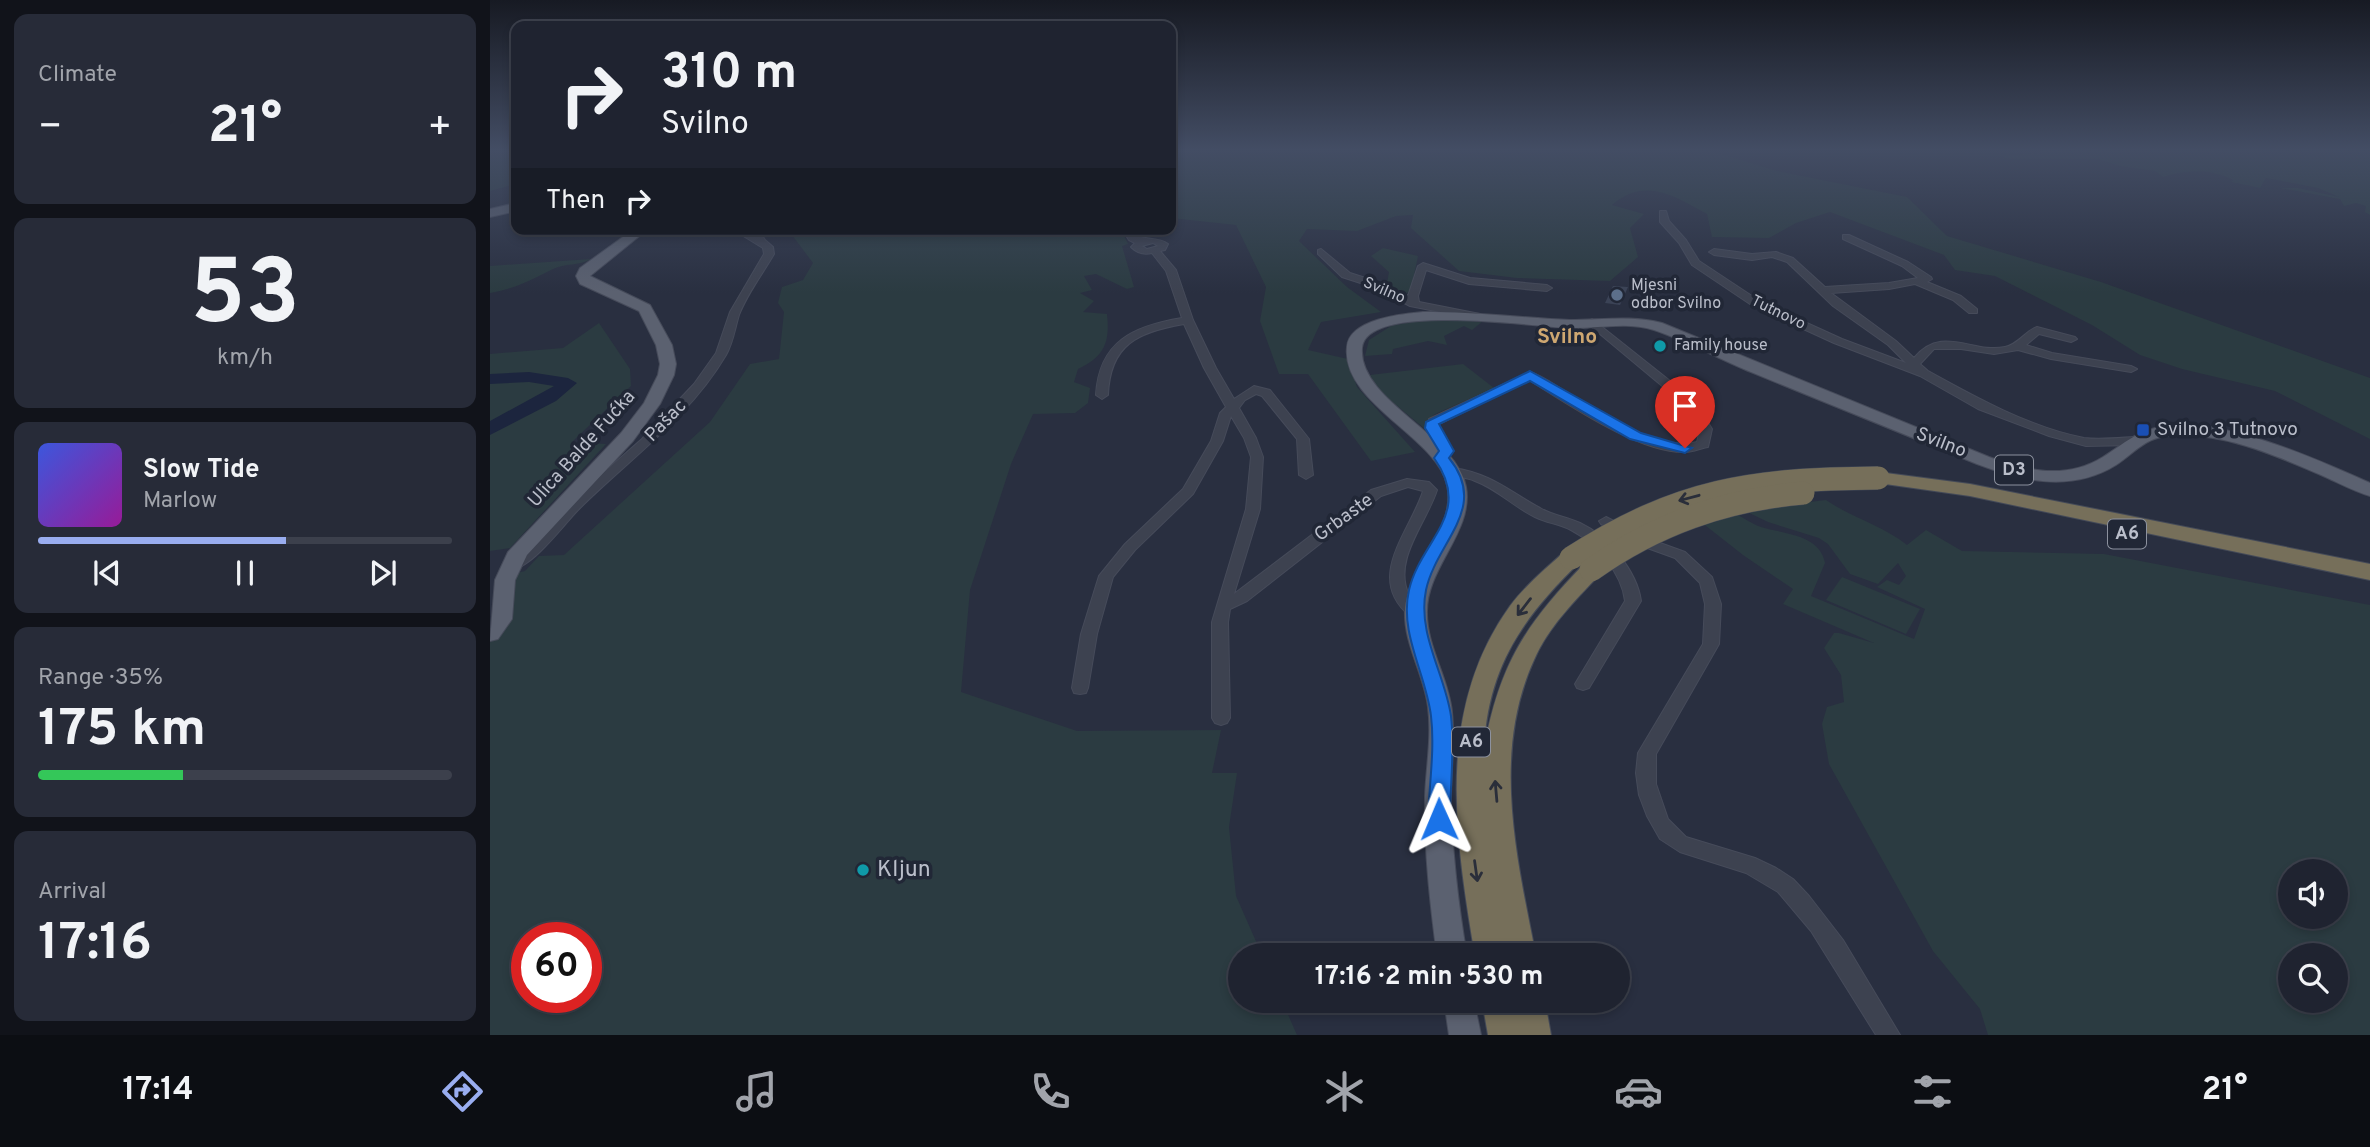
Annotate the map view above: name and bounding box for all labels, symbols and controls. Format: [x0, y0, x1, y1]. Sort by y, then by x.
text: 310 m [661, 44, 797, 106]
icon: right [546, 49, 637, 140]
text: Climate [38, 61, 117, 90]
text: 21° [208, 95, 282, 161]
text: − [38, 104, 63, 153]
text: + [427, 104, 452, 153]
text: Svilno [661, 105, 749, 145]
icon: right [619, 182, 657, 220]
text: Then [546, 185, 605, 218]
text: 53 [190, 241, 300, 356]
street label: Svilno [1360, 273, 1408, 309]
place label: Mjesni odbor Svilno [1631, 276, 1721, 314]
marker: Mjesni odbor Svilno [1609, 287, 1625, 303]
street label: Tutnovo [1747, 291, 1809, 335]
district label: Svilno [1537, 324, 1597, 351]
place label: Family house [1674, 336, 1768, 356]
marker: Family house [1652, 338, 1668, 354]
text: km/h [217, 344, 273, 373]
pin [1655, 376, 1715, 448]
street label: Ulica Balde Fućka [523, 385, 641, 513]
icon: arrive [1666, 387, 1704, 425]
street label: Pašac [640, 395, 692, 447]
place label: Svilno 3 Tutnovo [2157, 418, 2298, 442]
street label: Svilno [1912, 422, 1970, 464]
marker: Svilno 3 Tutnovo [2135, 422, 2151, 438]
text: Slow Tide [143, 454, 260, 487]
road number: D3 [1995, 456, 2033, 484]
text: Marlow [143, 487, 217, 516]
street label: Grbaste [1310, 489, 1378, 547]
one-way arrow [1679, 492, 1701, 505]
road number: A6 [2108, 520, 2146, 548]
icon: previous [88, 554, 126, 592]
icon: pause [226, 554, 264, 592]
icon: next [364, 554, 402, 592]
one-way arrow [1516, 597, 1531, 615]
text: Range · 35% [38, 664, 163, 693]
text: 175 km [38, 698, 206, 764]
road number: A6 [1452, 728, 1490, 756]
one-way arrow [1489, 780, 1502, 803]
position arrow [1402, 782, 1476, 856]
place label: Kljun [877, 856, 931, 885]
one-way arrow [1470, 859, 1483, 882]
map controls [2278, 859, 2348, 1013]
button: sound [2278, 859, 2348, 929]
marker: Kljun [855, 862, 871, 878]
text: Arrival [38, 878, 107, 907]
text: 17:16 [38, 912, 152, 978]
speed limit sign: 60 [511, 922, 602, 1013]
button: search [2278, 943, 2348, 1013]
text: 17:16 · 2 min · 530 m [1315, 961, 1543, 994]
icon: directions [438, 1067, 487, 1116]
icon: music [732, 1067, 781, 1116]
icon: phone [1026, 1067, 1075, 1116]
icon: climate [1320, 1067, 1369, 1116]
icon: car [1614, 1067, 1663, 1116]
icon: filters [1908, 1067, 1957, 1116]
text: 17:14 [122, 1071, 194, 1111]
text: 21° [2202, 1071, 2248, 1111]

